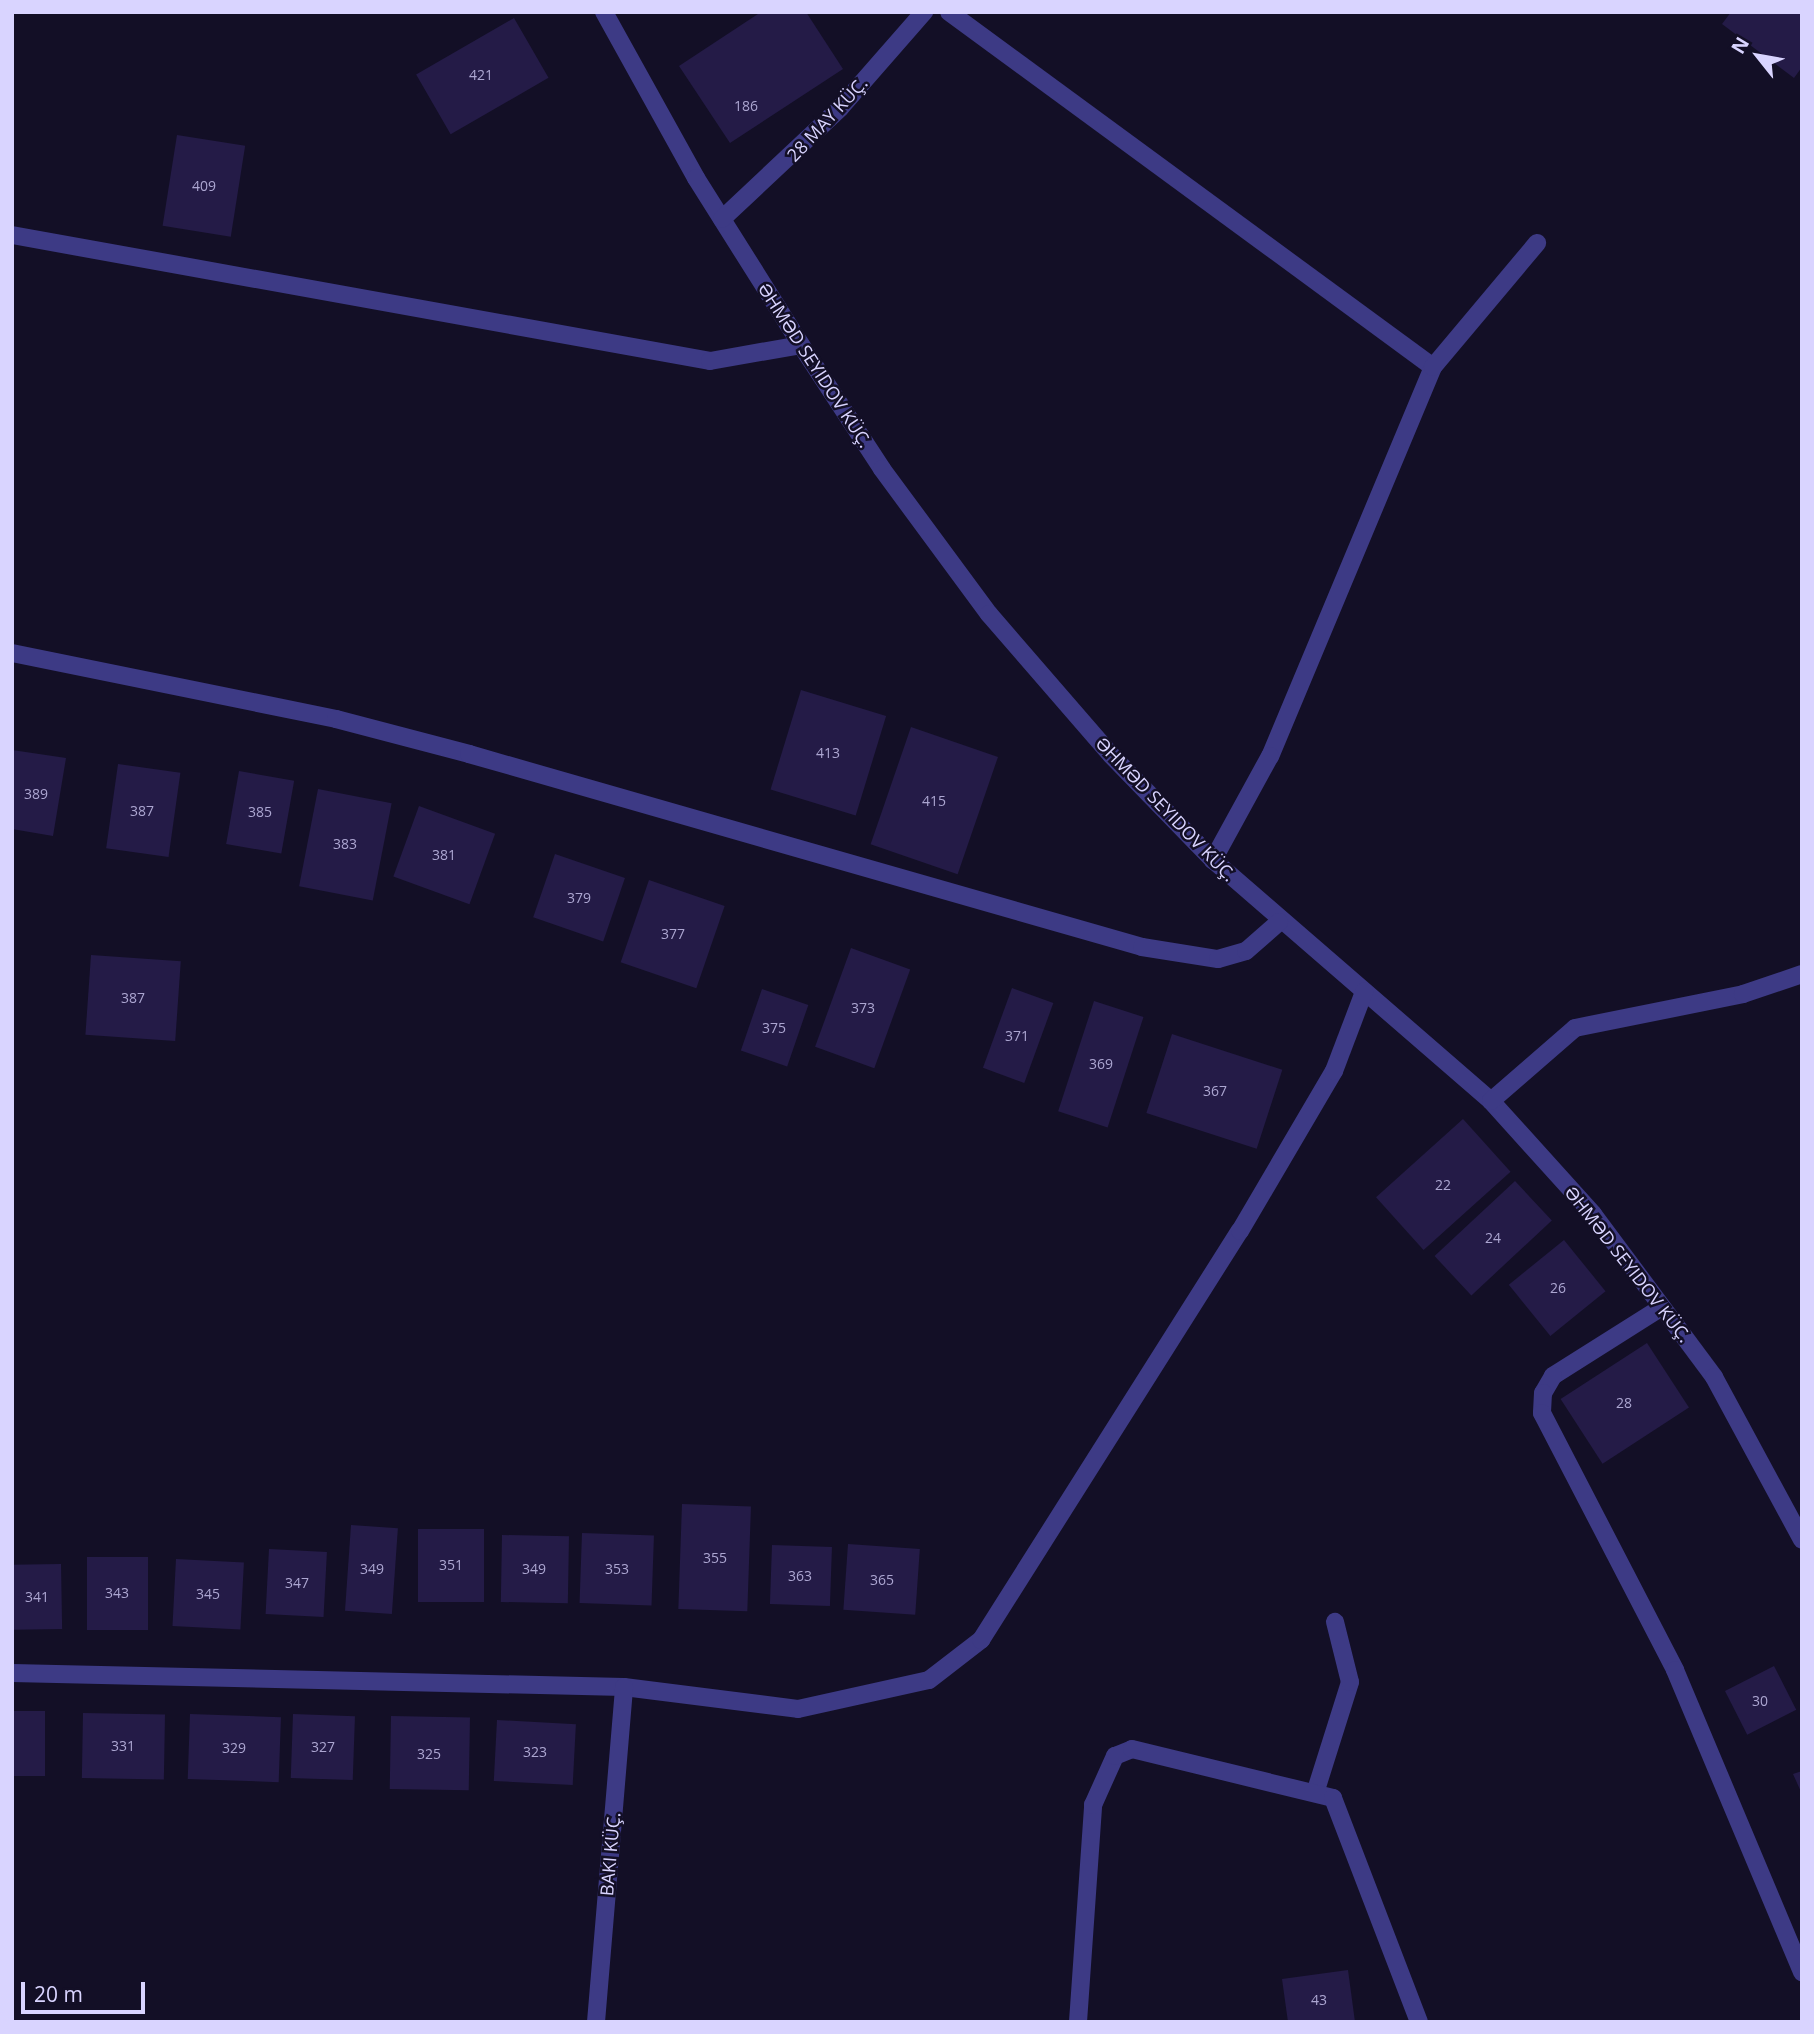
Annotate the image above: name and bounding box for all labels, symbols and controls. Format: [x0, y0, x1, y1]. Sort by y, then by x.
north arrow [1723, 21, 1793, 91]
text: N [1725, 32, 1755, 59]
house number: 421 [469, 67, 493, 83]
street label: 28 MAY KÜÇ. [782, 72, 872, 166]
house number: 186 [734, 98, 758, 114]
house number: 409 [192, 178, 216, 194]
street label: ƏHMƏD SEYIDOV KÜÇ. [754, 279, 876, 451]
street label: ƏHMƏD SEYIDOV KÜÇ. [1092, 732, 1240, 886]
house number: 413 [816, 745, 840, 761]
house number: 389 [24, 786, 48, 802]
house number: 415 [922, 793, 946, 809]
house number: 387 [130, 803, 154, 819]
house number: 385 [248, 804, 272, 820]
house number: 383 [333, 836, 357, 852]
house number: 381 [432, 847, 456, 863]
house number: 379 [567, 890, 591, 906]
house number: 377 [661, 926, 685, 942]
house number: 387 [121, 990, 145, 1006]
house number: 373 [851, 1000, 875, 1016]
house number: 375 [762, 1020, 786, 1036]
house number: 371 [1005, 1028, 1029, 1044]
house number: 369 [1089, 1056, 1113, 1072]
house number: 367 [1203, 1083, 1227, 1099]
house number: 22 [1435, 1177, 1451, 1193]
street label: ƏHMƏD SEYIDOV KÜÇ. [1560, 1182, 1696, 1346]
house number: 24 [1485, 1230, 1501, 1246]
house number: 26 [1550, 1280, 1566, 1296]
house number: 28 [1616, 1395, 1632, 1411]
house number: 355 [703, 1550, 727, 1566]
house number: 351 [439, 1557, 463, 1573]
house number: 349 [360, 1561, 384, 1577]
house number: 349 [522, 1561, 546, 1577]
house number: 353 [605, 1561, 629, 1577]
house number: 363 [788, 1568, 812, 1584]
house number: 365 [870, 1572, 894, 1588]
house number: 347 [285, 1575, 309, 1591]
house number: 343 [105, 1585, 129, 1601]
house number: 345 [196, 1586, 220, 1602]
house number: 341 [25, 1589, 49, 1605]
house number: 30 [1752, 1693, 1768, 1709]
house number: 331 [111, 1738, 135, 1754]
house number: 327 [311, 1739, 335, 1755]
house number: 329 [222, 1740, 246, 1756]
house number: 323 [523, 1744, 547, 1760]
house number: 325 [417, 1746, 441, 1762]
street label: BAKI KÜÇ. [596, 1811, 624, 1897]
scale bar [24, 1968, 149, 2012]
text: 20 m [34, 1980, 83, 2008]
house number: 43 [1311, 1992, 1327, 2008]

